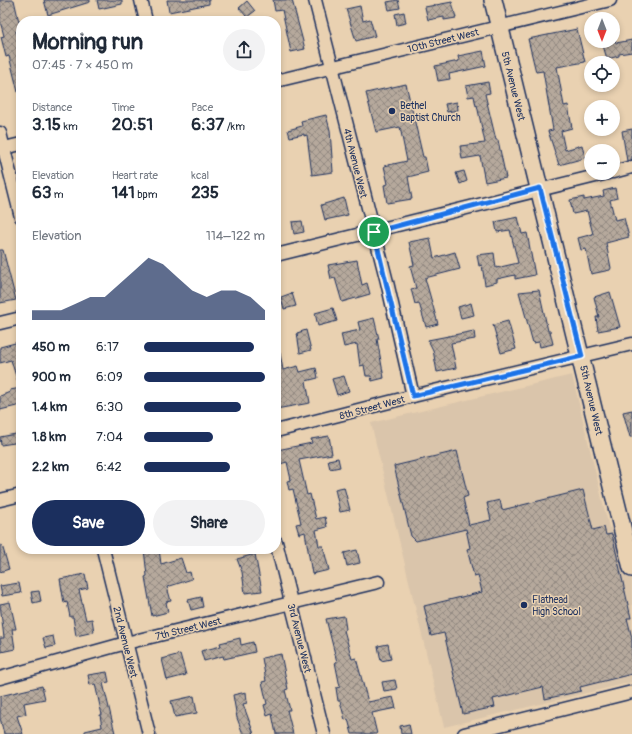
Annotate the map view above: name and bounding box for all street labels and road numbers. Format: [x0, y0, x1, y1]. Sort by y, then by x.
street label: 10th Street West [406, 26, 481, 56]
street label: 5th Avenue West [499, 50, 528, 123]
street label: 4th Avenue West [341, 127, 370, 200]
street label: 5th Avenue West [577, 364, 605, 437]
street label: 8th Street West [338, 393, 407, 422]
street label: 3rd Avenue West [285, 602, 314, 675]
street label: 2nd Avenue West [110, 605, 140, 680]
street label: 7th Street West [154, 615, 223, 643]

